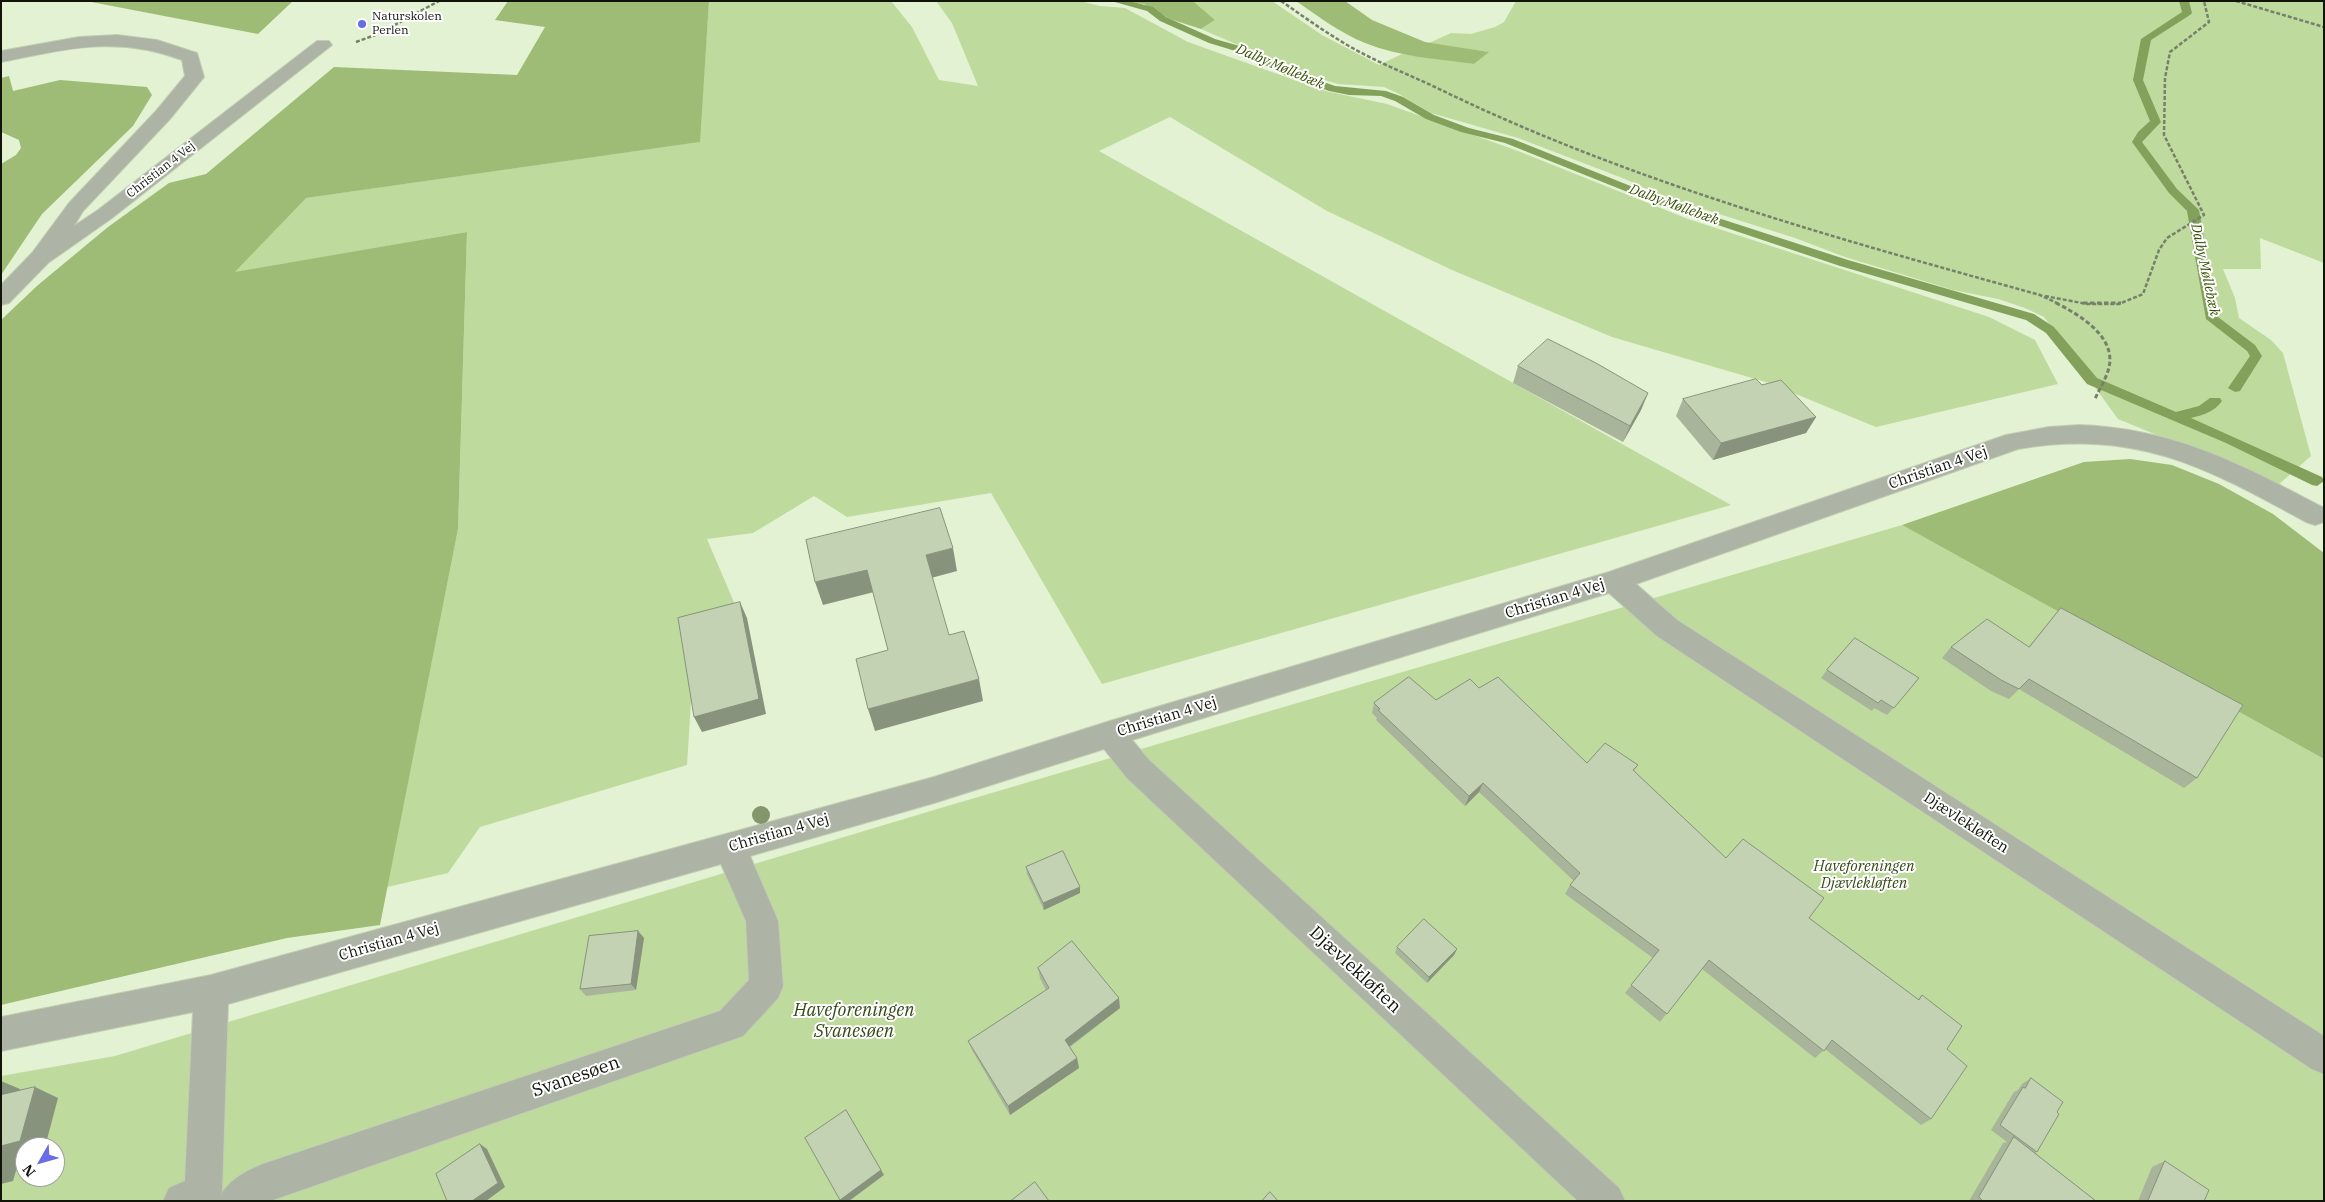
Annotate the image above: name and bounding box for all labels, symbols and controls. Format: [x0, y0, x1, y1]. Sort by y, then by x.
place label: Naturskolen Perlen [372, 10, 442, 38]
marker: Naturskolen Perlen [356, 18, 368, 30]
water label: Dalby Møllebæk [1233, 41, 1327, 93]
street label: Christian 4 Vej [124, 139, 198, 201]
water label: Dalby Møllebæk [1627, 181, 1721, 229]
water label: Dalby Møllebæk [2187, 222, 2223, 318]
street label: Christian 4 Vej [1886, 443, 1990, 493]
street label: Christian 4 Vej [1503, 575, 1607, 623]
street label: Christian 4 Vej [1115, 693, 1219, 741]
street label: Djævlekløften [1920, 789, 2012, 857]
street label: Christian 4 Vej [727, 810, 831, 856]
park label: Haveforeningen Djævlekløften [1814, 858, 1914, 893]
street label: Christian 4 Vej [337, 919, 441, 965]
street label: Djævlekløften [1305, 922, 1405, 1018]
park label: Haveforeningen Svanesøen [793, 1000, 915, 1042]
street label: Svanesøen [529, 1052, 623, 1102]
north arrow [15, 1137, 65, 1187]
text: N [18, 1161, 39, 1181]

